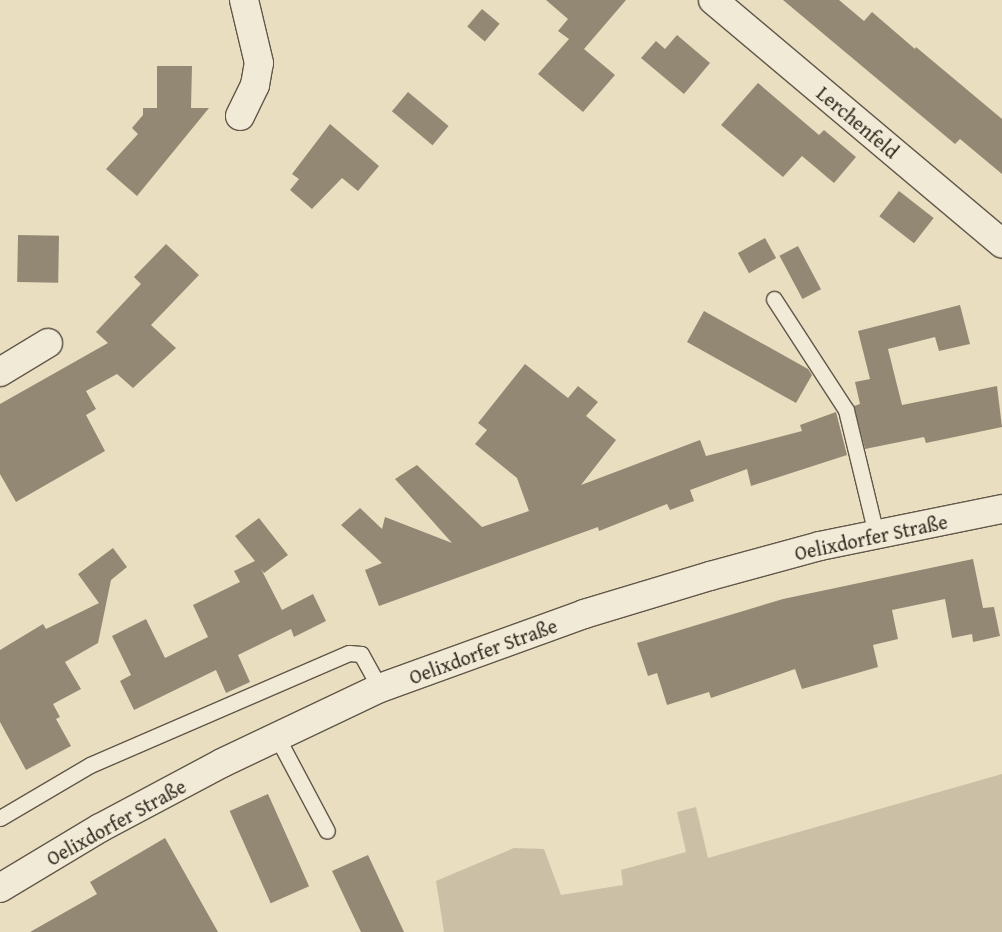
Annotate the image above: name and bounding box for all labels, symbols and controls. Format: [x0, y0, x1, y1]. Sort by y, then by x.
street label: Lerchenfeld [812, 81, 904, 163]
street label: Oelixdorfer Straße [792, 509, 950, 565]
street label: Oelixdorfer Straße [406, 613, 560, 689]
street label: Oelixdorfer Straße [42, 774, 190, 870]

